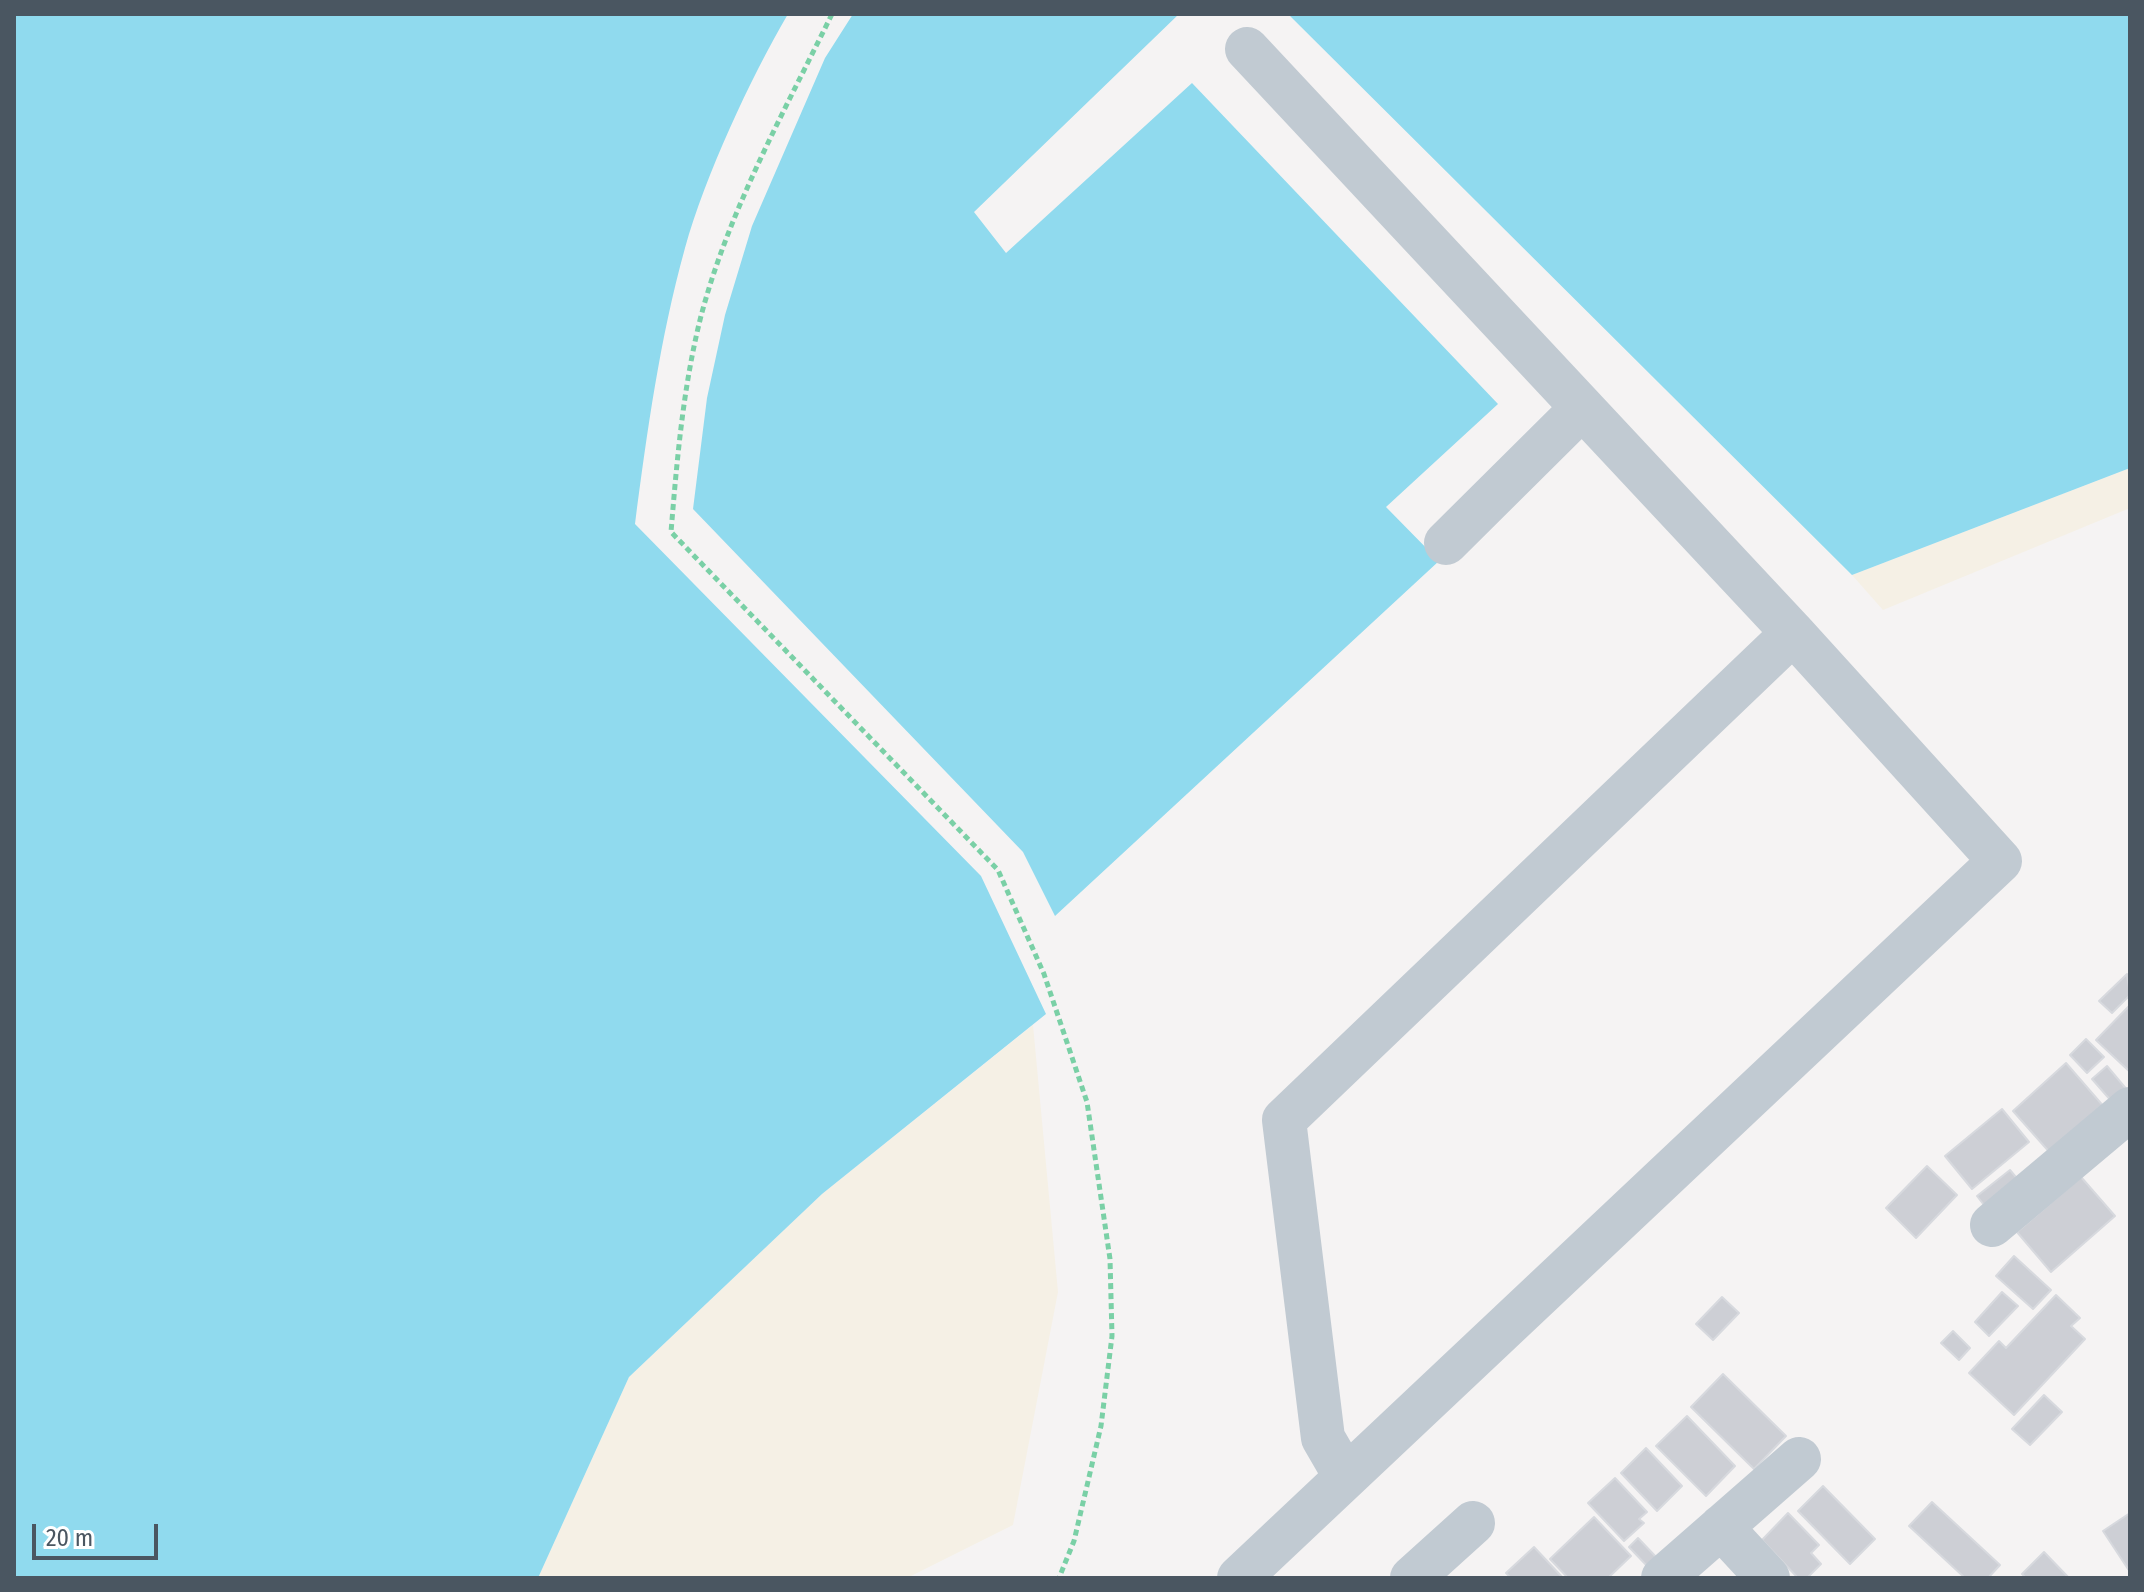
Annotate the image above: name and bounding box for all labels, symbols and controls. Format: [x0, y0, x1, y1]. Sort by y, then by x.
scale bar [36, 1508, 162, 1558]
text: 20 m [46, 1524, 93, 1552]

